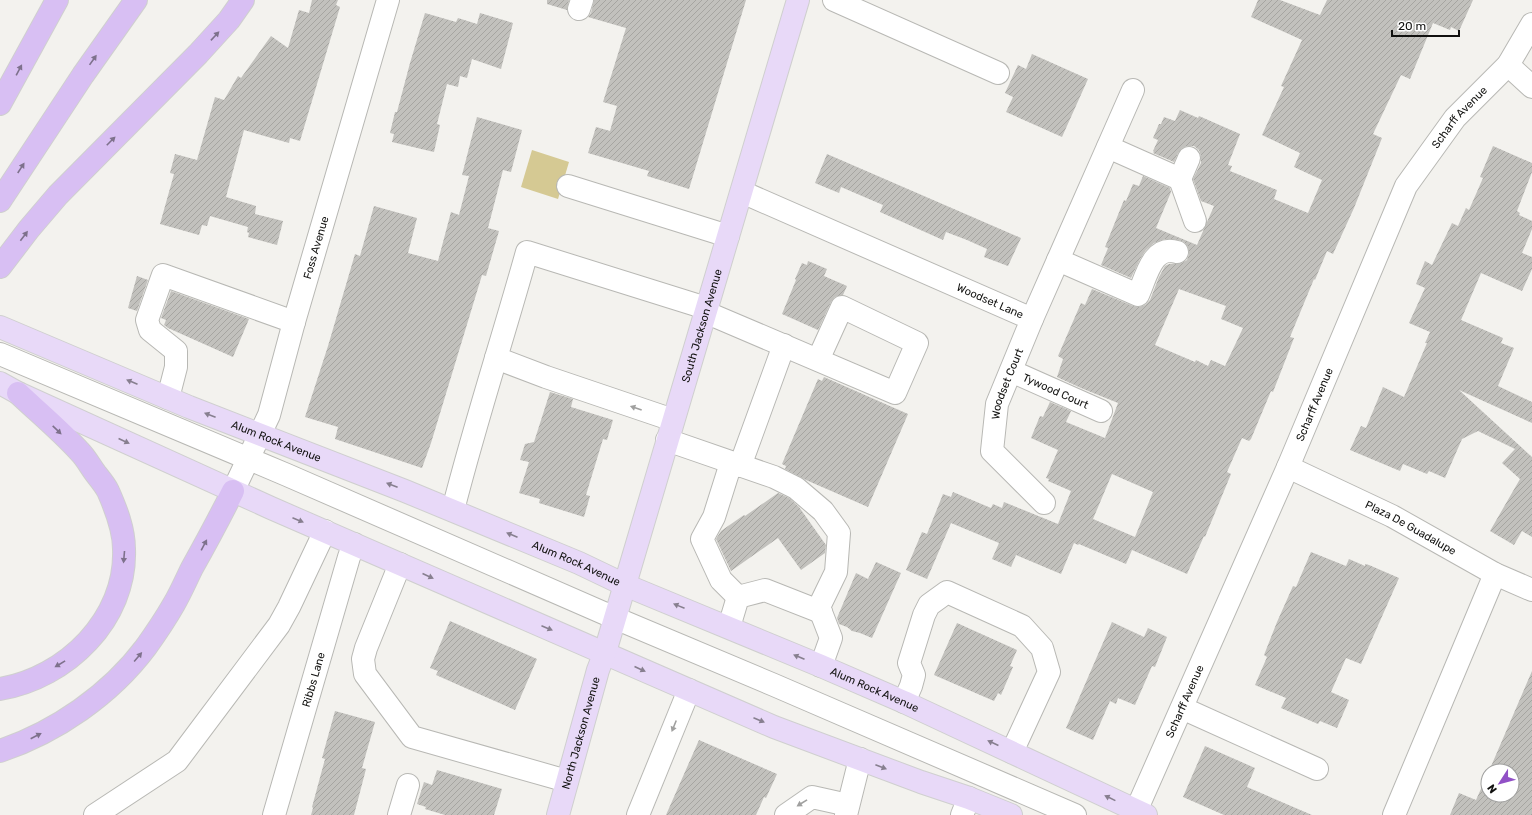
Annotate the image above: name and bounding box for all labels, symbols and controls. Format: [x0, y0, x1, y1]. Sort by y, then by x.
scale bar [1392, 12, 1459, 38]
text: 20 m [1398, 19, 1426, 33]
one-way arrow [210, 31, 219, 41]
one-way arrow [89, 55, 97, 66]
one-way arrow [15, 64, 22, 76]
street label: Scharff Avenue [1429, 83, 1490, 151]
one-way arrow [107, 136, 116, 145]
one-way arrow [17, 163, 25, 174]
street label: Foss Avenue [300, 215, 331, 280]
one-way arrow [19, 231, 28, 242]
street label: South Jackson Avenue [679, 267, 725, 384]
street label: Woodset Lane [955, 280, 1026, 321]
street label: Woodset Court [989, 346, 1026, 420]
street label: Scharff Avenue [1293, 366, 1335, 443]
street label: Tywood Court [1021, 371, 1091, 412]
one-way arrow [126, 379, 138, 385]
one-way arrow [630, 404, 642, 410]
one-way arrow [204, 412, 216, 418]
street label: Alum Rock Avenue [230, 418, 323, 464]
one-way arrow [51, 425, 62, 434]
one-way arrow [119, 438, 130, 444]
one-way arrow [386, 482, 398, 488]
street label: Plaza De Guadalupe [1363, 498, 1459, 557]
one-way arrow [292, 517, 304, 523]
one-way arrow [507, 532, 518, 538]
street label: Alum Rock Avenue [530, 538, 623, 588]
one-way arrow [201, 540, 207, 551]
one-way arrow [120, 551, 127, 563]
one-way arrow [423, 573, 434, 579]
one-way arrow [672, 603, 684, 609]
one-way arrow [542, 625, 554, 631]
one-way arrow [133, 651, 142, 662]
street label: Ribbs Lane [299, 651, 327, 709]
one-way arrow [792, 653, 804, 659]
one-way arrow [54, 661, 66, 668]
street label: Scharff Avenue [1163, 663, 1206, 740]
street label: Alum Rock Avenue [829, 664, 921, 715]
one-way arrow [635, 666, 647, 672]
street label: North Jackson Avenue [559, 675, 602, 791]
one-way arrow [754, 718, 766, 724]
one-way arrow [671, 721, 677, 733]
one-way arrow [30, 733, 42, 739]
one-way arrow [987, 740, 998, 746]
north arrow [1480, 763, 1520, 803]
one-way arrow [875, 764, 887, 770]
text: N [1485, 781, 1500, 796]
one-way arrow [1105, 795, 1116, 801]
one-way arrow [797, 799, 808, 807]

